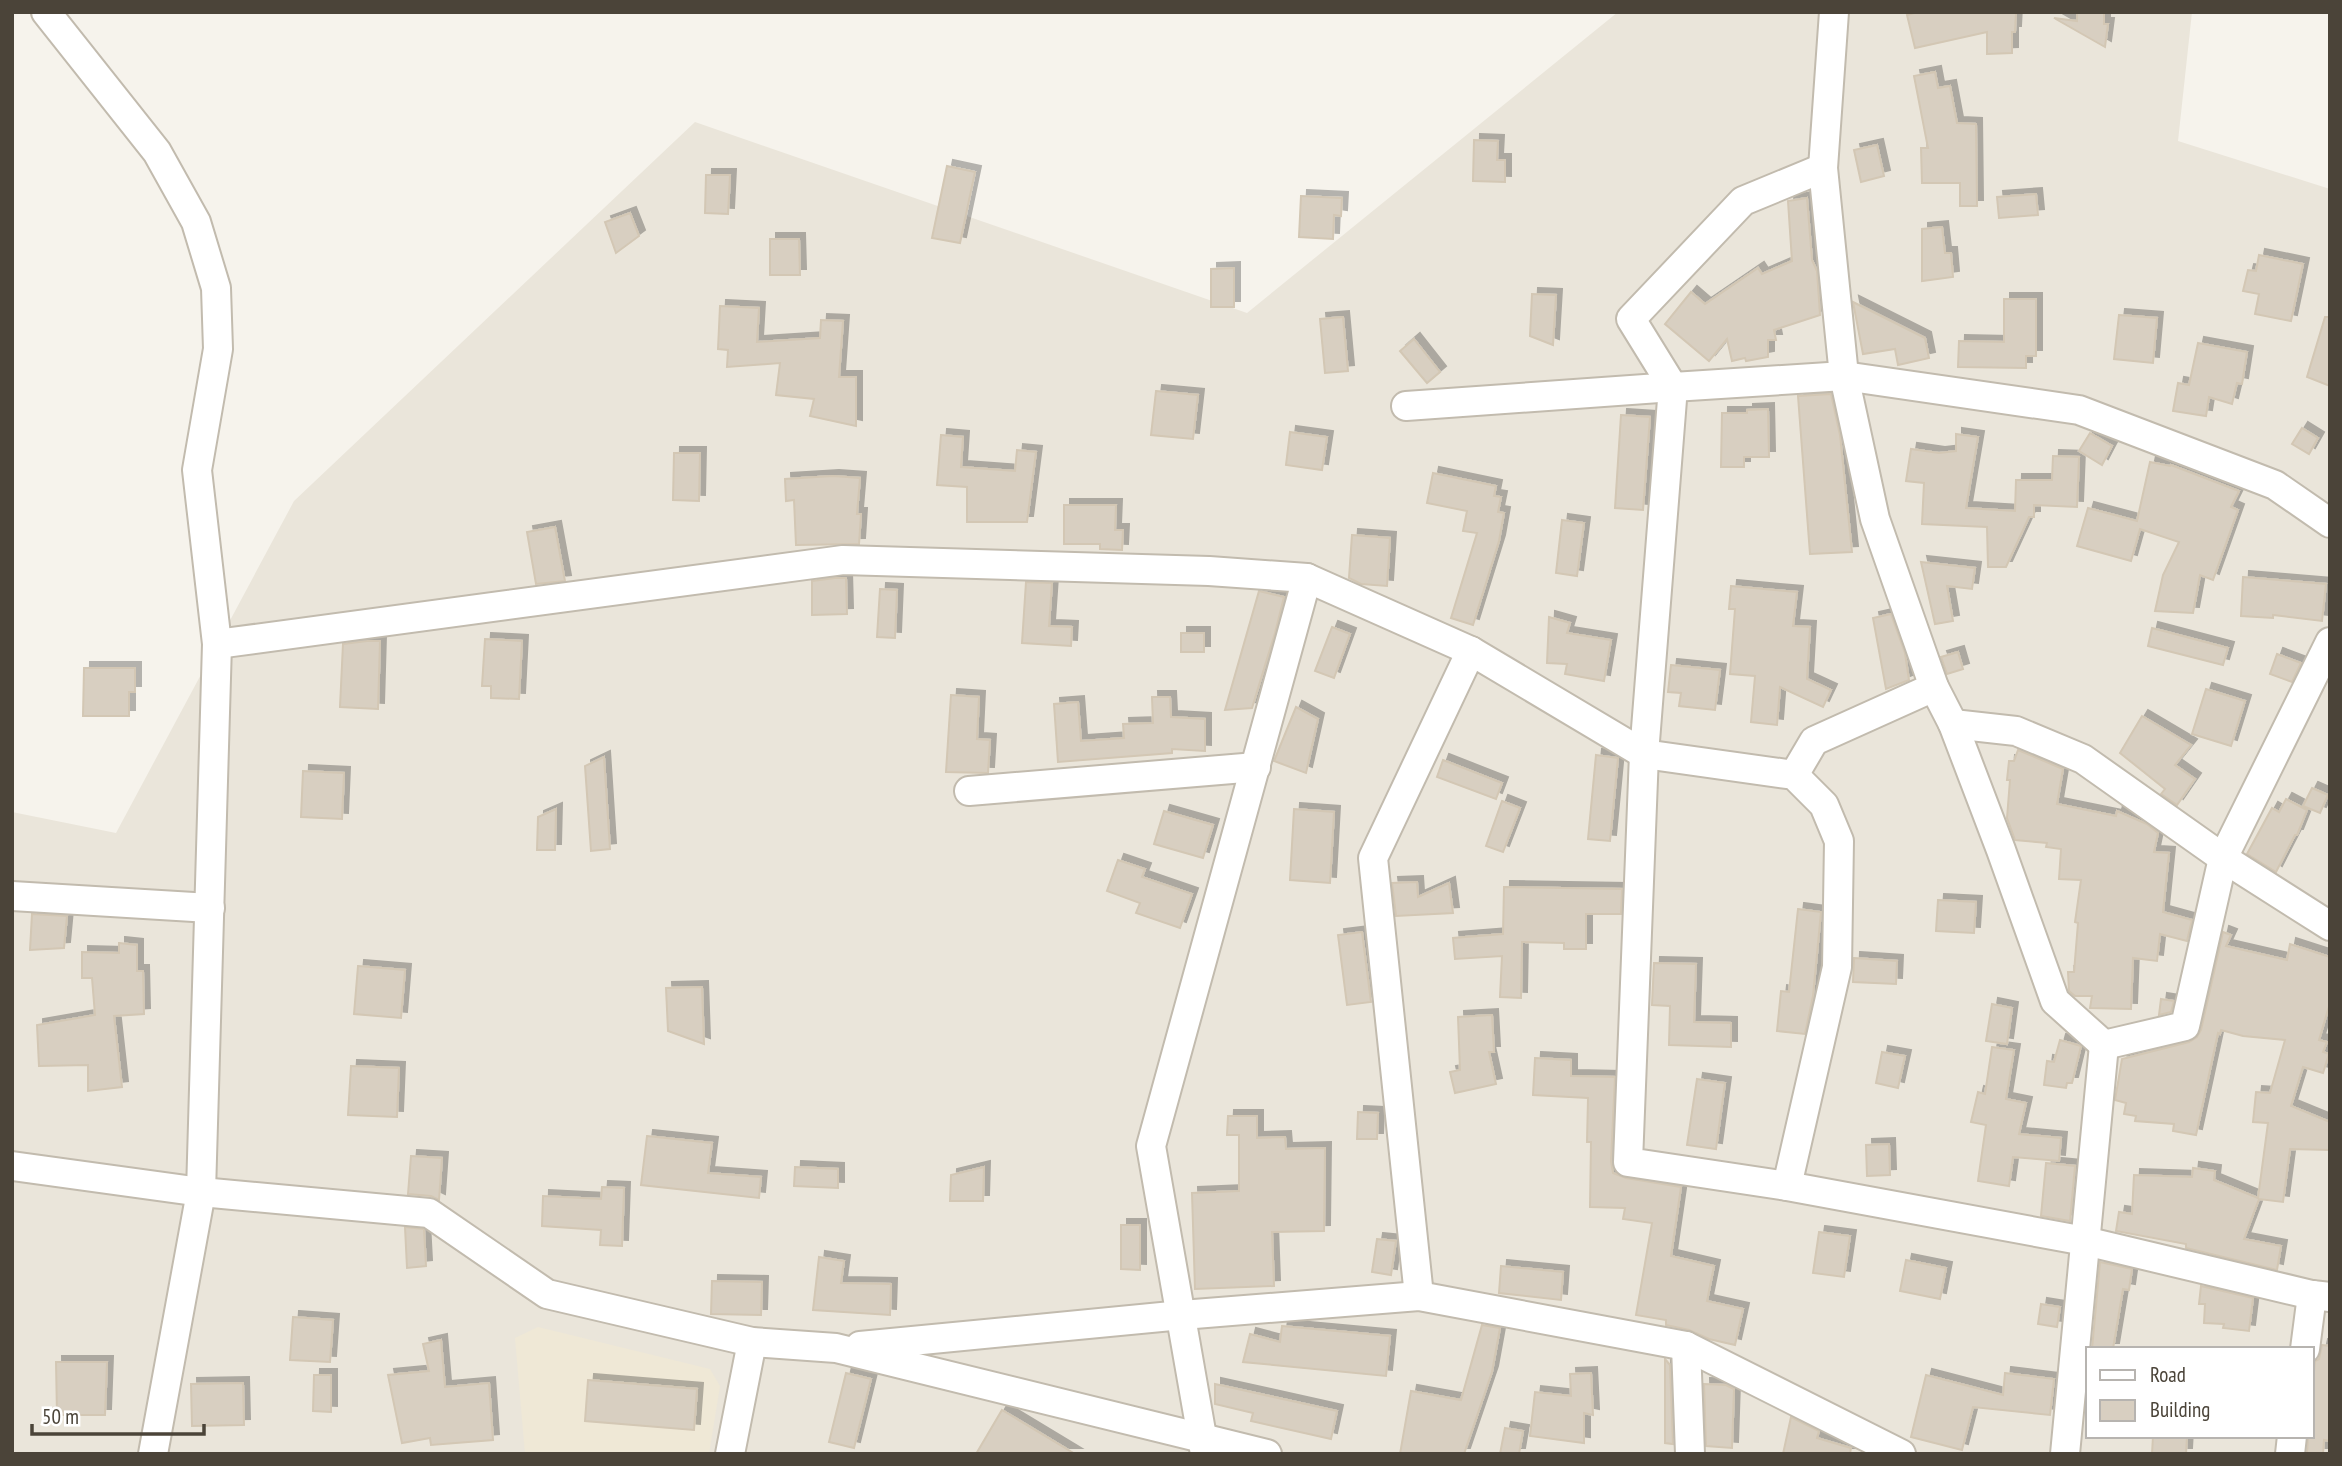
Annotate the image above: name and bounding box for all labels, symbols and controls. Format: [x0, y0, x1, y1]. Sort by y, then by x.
legend [2086, 1347, 2314, 1438]
text: Road [2150, 1361, 2186, 1388]
scale bar [32, 1392, 203, 1436]
text: Building [2150, 1396, 2210, 1423]
text: 50 m [42, 1403, 79, 1430]

